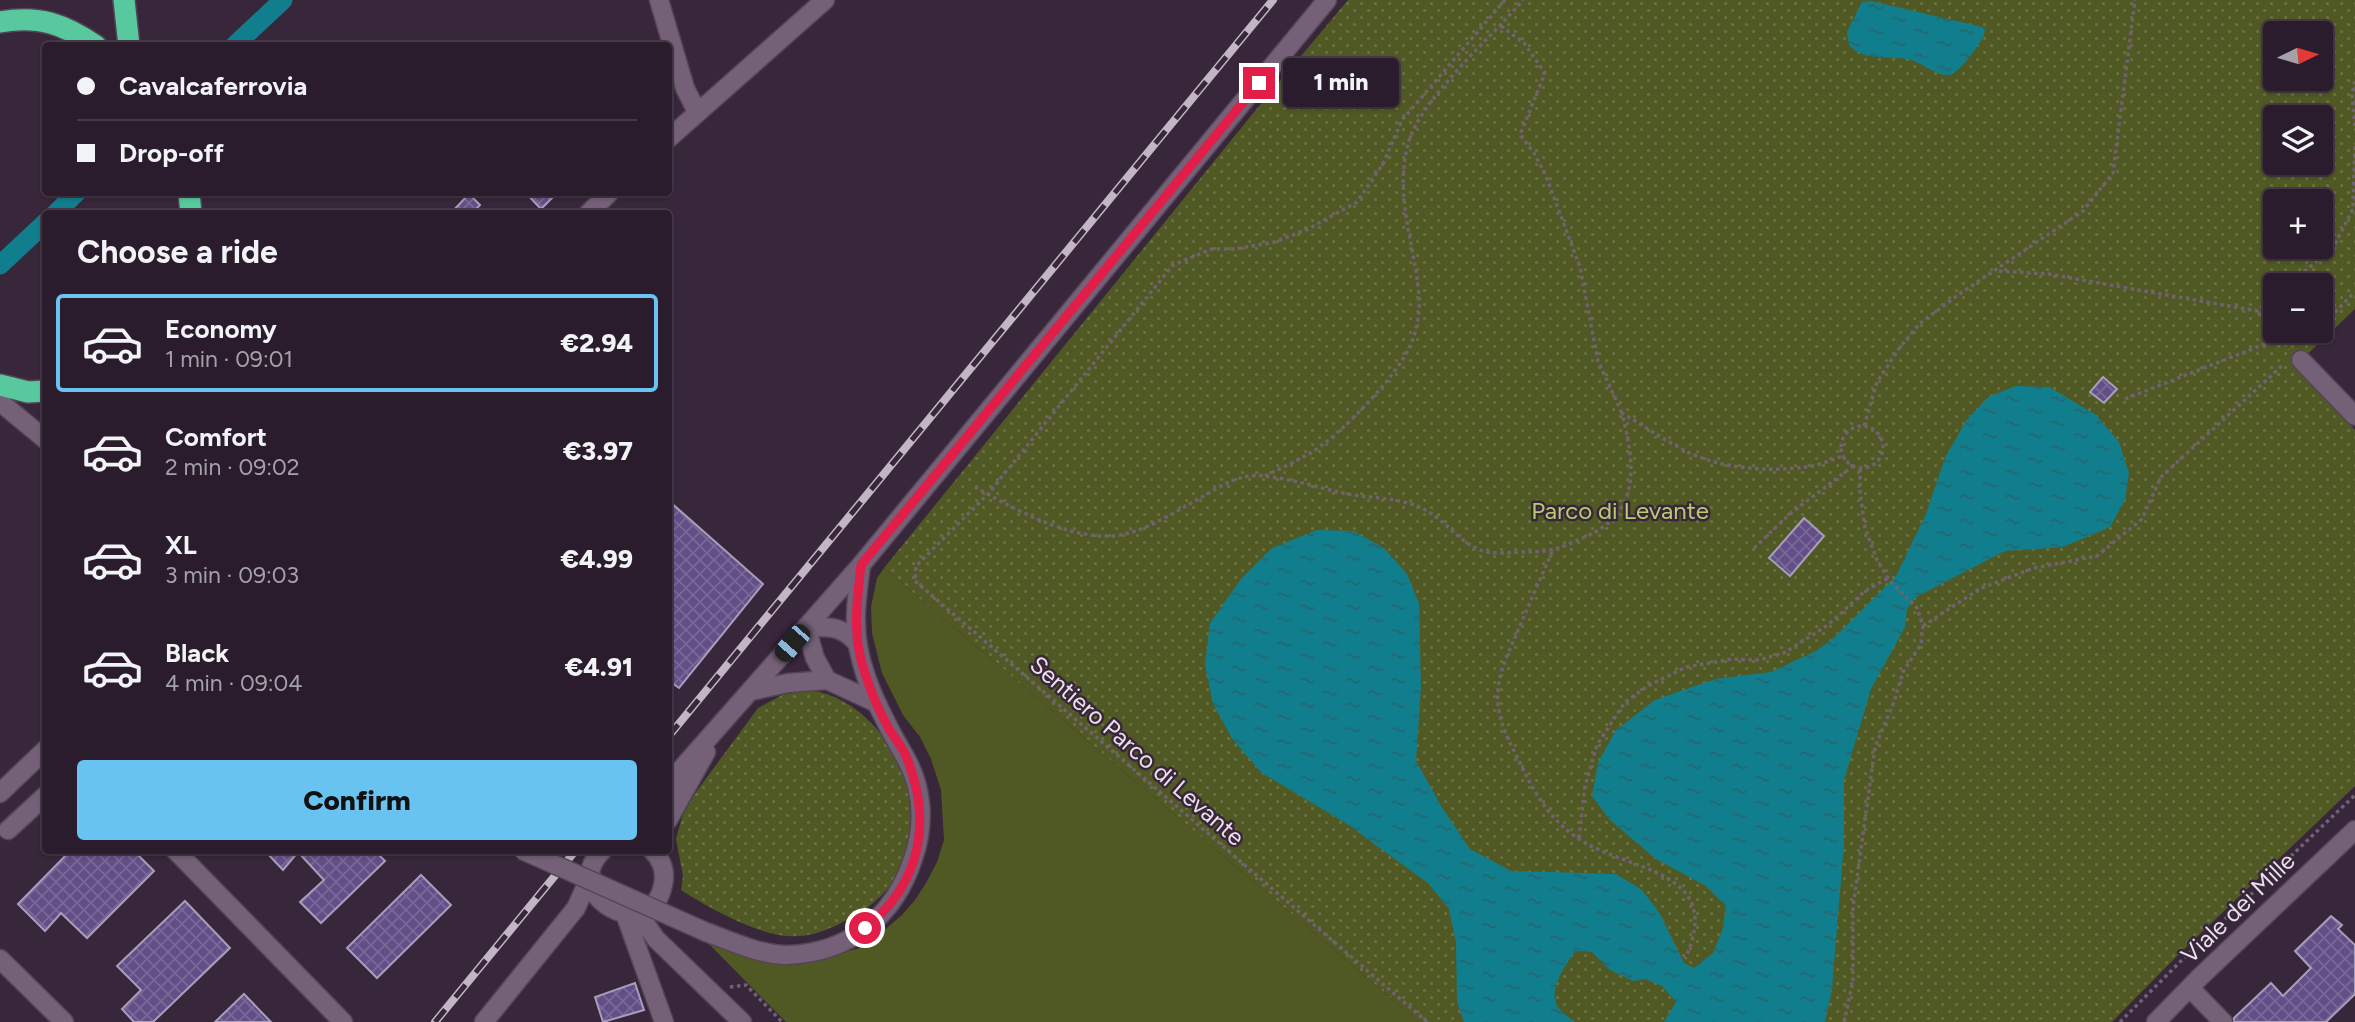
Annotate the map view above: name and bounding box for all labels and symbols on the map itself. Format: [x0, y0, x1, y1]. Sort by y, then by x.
north arrow [2263, 21, 2333, 91]
callout: 1 min [1284, 58, 1399, 108]
route end [1243, 67, 1275, 99]
park label: Parco di Levante [1531, 496, 1709, 525]
car [771, 620, 814, 666]
street label: Sentiero Parco di Levante [1024, 650, 1250, 852]
street label: Viale dei Mille [2175, 846, 2301, 969]
route start [849, 912, 881, 944]

